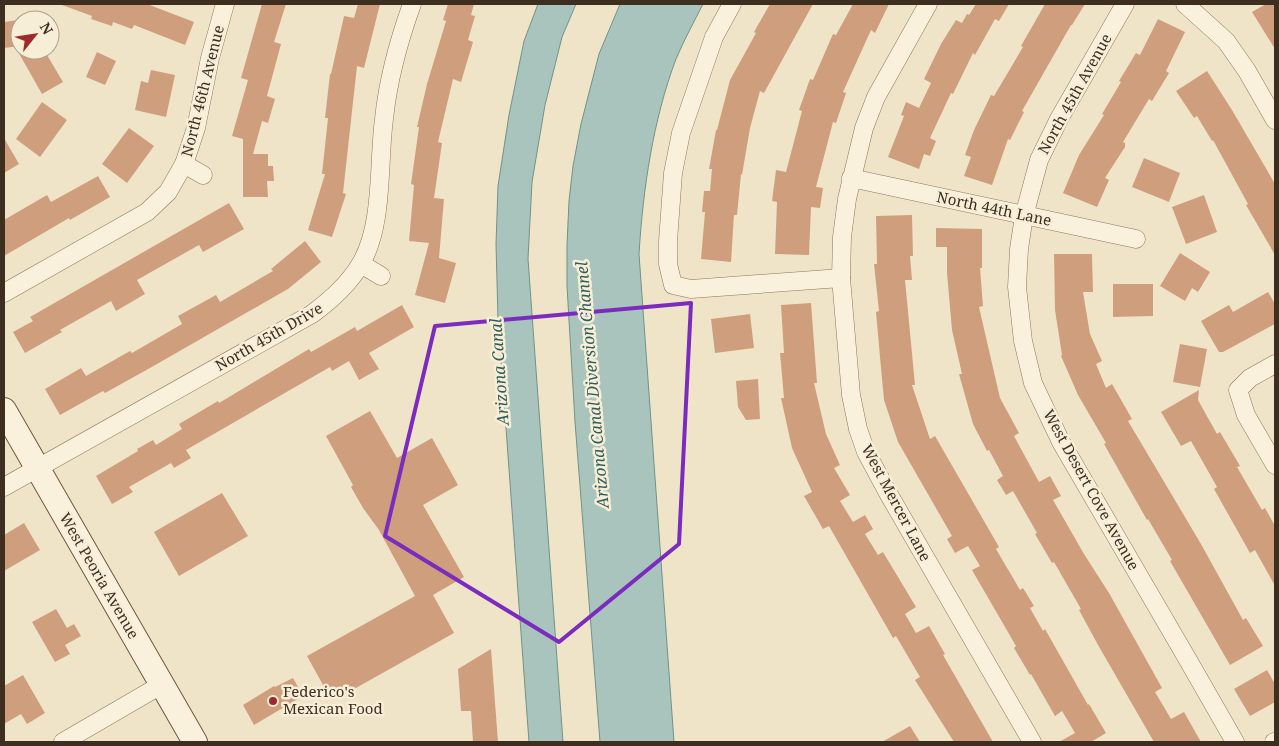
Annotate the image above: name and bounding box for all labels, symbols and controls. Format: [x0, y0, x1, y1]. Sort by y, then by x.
north arrow [10, 10, 60, 60]
text: N [36, 19, 58, 38]
street label: North 46th Avenue [176, 23, 228, 159]
street label: North 45th Avenue [1033, 30, 1116, 157]
street label: North 44th Lane [935, 186, 1053, 230]
water label: Arizona Canal Diversion Channel [570, 261, 614, 510]
street label: North 45th Drive [211, 297, 326, 375]
water label: Arizona Canal [484, 318, 514, 427]
street label: West Desert Cove Avenue [1039, 406, 1144, 573]
street label: West Mercer Lane [858, 441, 936, 565]
street label: West Peoria Avenue [56, 509, 144, 642]
place label: Federico's Mexican Food [283, 681, 383, 718]
marker: Federico's Mexican Food [267, 695, 279, 707]

